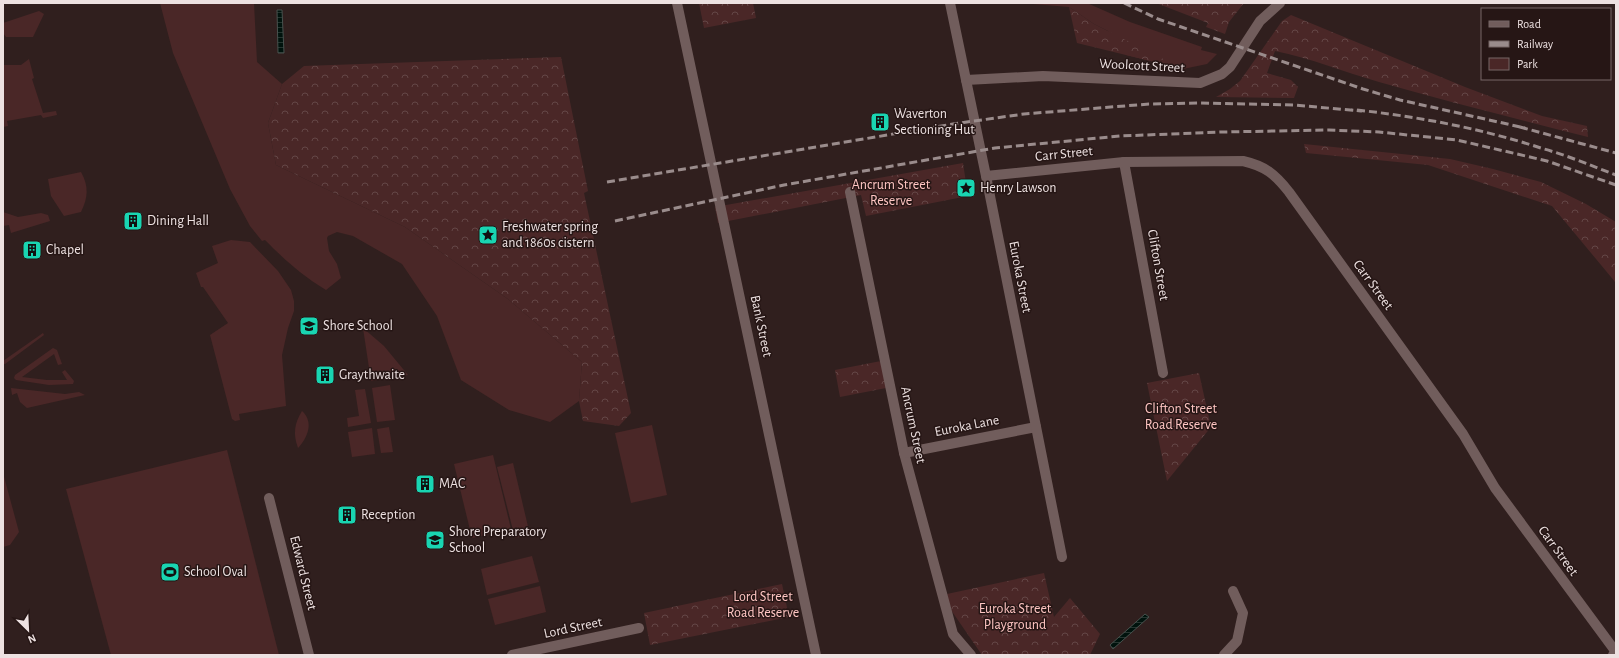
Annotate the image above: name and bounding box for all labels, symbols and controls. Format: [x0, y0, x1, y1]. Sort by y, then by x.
legend [1481, 8, 1611, 80]
text: Road [1517, 18, 1541, 30]
text: Railway [1517, 38, 1553, 51]
street label: Woolcott Street [1099, 57, 1186, 75]
text: Park [1517, 58, 1538, 70]
place label: Waverton Sectioning Hut [894, 107, 975, 137]
building icon: Waverton Sectioning Hut [869, 111, 891, 133]
street label: Carr Street [1034, 144, 1094, 164]
place icon: Henry Lawson [955, 177, 977, 199]
park label: Ancrum Street Reserve [852, 178, 931, 208]
place label: Henry Lawson [980, 181, 1057, 195]
building icon: Dining Hall [122, 210, 144, 232]
place label: Dining Hall [147, 214, 209, 228]
place label: Freshwater spring and 1860s cistern [502, 220, 598, 250]
place icon: Freshwater spring and 1860s cistern [477, 224, 499, 246]
street label: Clifton Street [1145, 228, 1171, 302]
building icon: Chapel [21, 239, 43, 261]
street label: Euroka Street [1006, 240, 1034, 315]
place label: Chapel [46, 243, 84, 257]
street label: Carr Street [1350, 257, 1396, 313]
street label: Bank Street [748, 294, 774, 359]
school or university icon: Shore School [298, 315, 320, 337]
place label: Shore School [323, 319, 393, 333]
building icon: Graythwaite [314, 364, 336, 386]
place label: Graythwaite [339, 368, 405, 382]
street label: Ancrum Street [898, 385, 928, 465]
park label: Clifton Street Road Reserve [1145, 402, 1218, 432]
street label: Euroka Lane [933, 413, 1001, 439]
building icon: MAC [414, 473, 436, 495]
place label: MAC [439, 477, 465, 491]
building icon: Reception [336, 504, 358, 526]
place label: Reception [361, 508, 416, 522]
street label: Carr Street [1535, 523, 1581, 579]
place label: Shore Preparatory School [449, 525, 547, 555]
school or university icon: Shore Preparatory School [424, 529, 446, 551]
street label: Edward Street [287, 534, 319, 612]
sports icon: School Oval [159, 561, 181, 583]
place label: School Oval [184, 565, 247, 579]
park label: Lord Street Road Reserve [727, 590, 799, 620]
park label: Euroka Street Playground [979, 602, 1052, 632]
north arrow [8, 610, 48, 650]
street label: Lord Street [542, 615, 604, 641]
text: N [26, 632, 38, 645]

